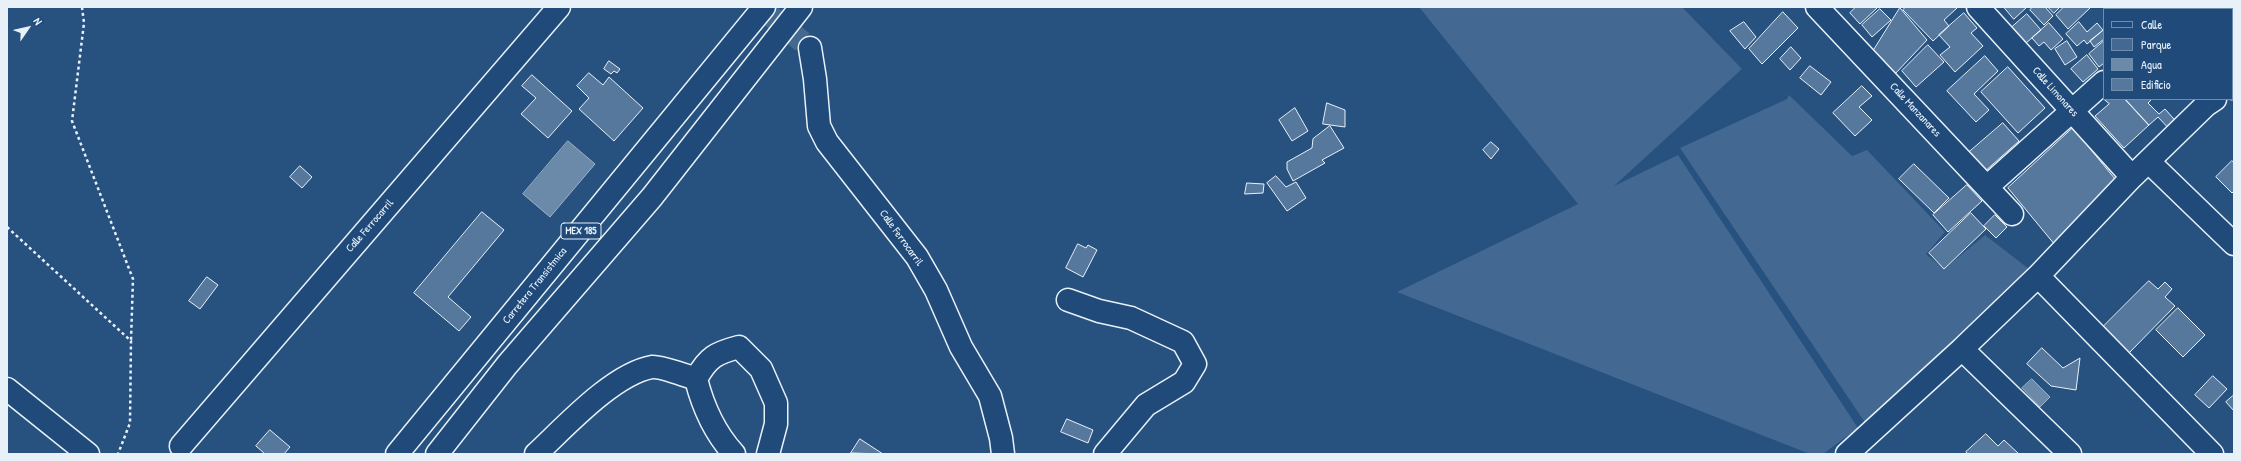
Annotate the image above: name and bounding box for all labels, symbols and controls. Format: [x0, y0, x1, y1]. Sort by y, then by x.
north arrow [8, 8, 48, 48]
legend [2103, 8, 2233, 100]
text: N [31, 15, 45, 28]
text: Calle [2141, 16, 2162, 33]
text: Parque [2141, 36, 2171, 53]
text: Agua [2141, 56, 2162, 73]
street label: Calle Limonares [2029, 64, 2081, 120]
text: Edificio [2141, 76, 2171, 93]
street label: Calle Manzanares [1887, 80, 1943, 140]
street label: Calle Ferrocarril [343, 197, 397, 255]
street label: Calle Ferrocarril [876, 207, 926, 269]
road number: MEX 185 [561, 223, 601, 239]
street label: Carretera Transistmica [500, 245, 570, 327]

